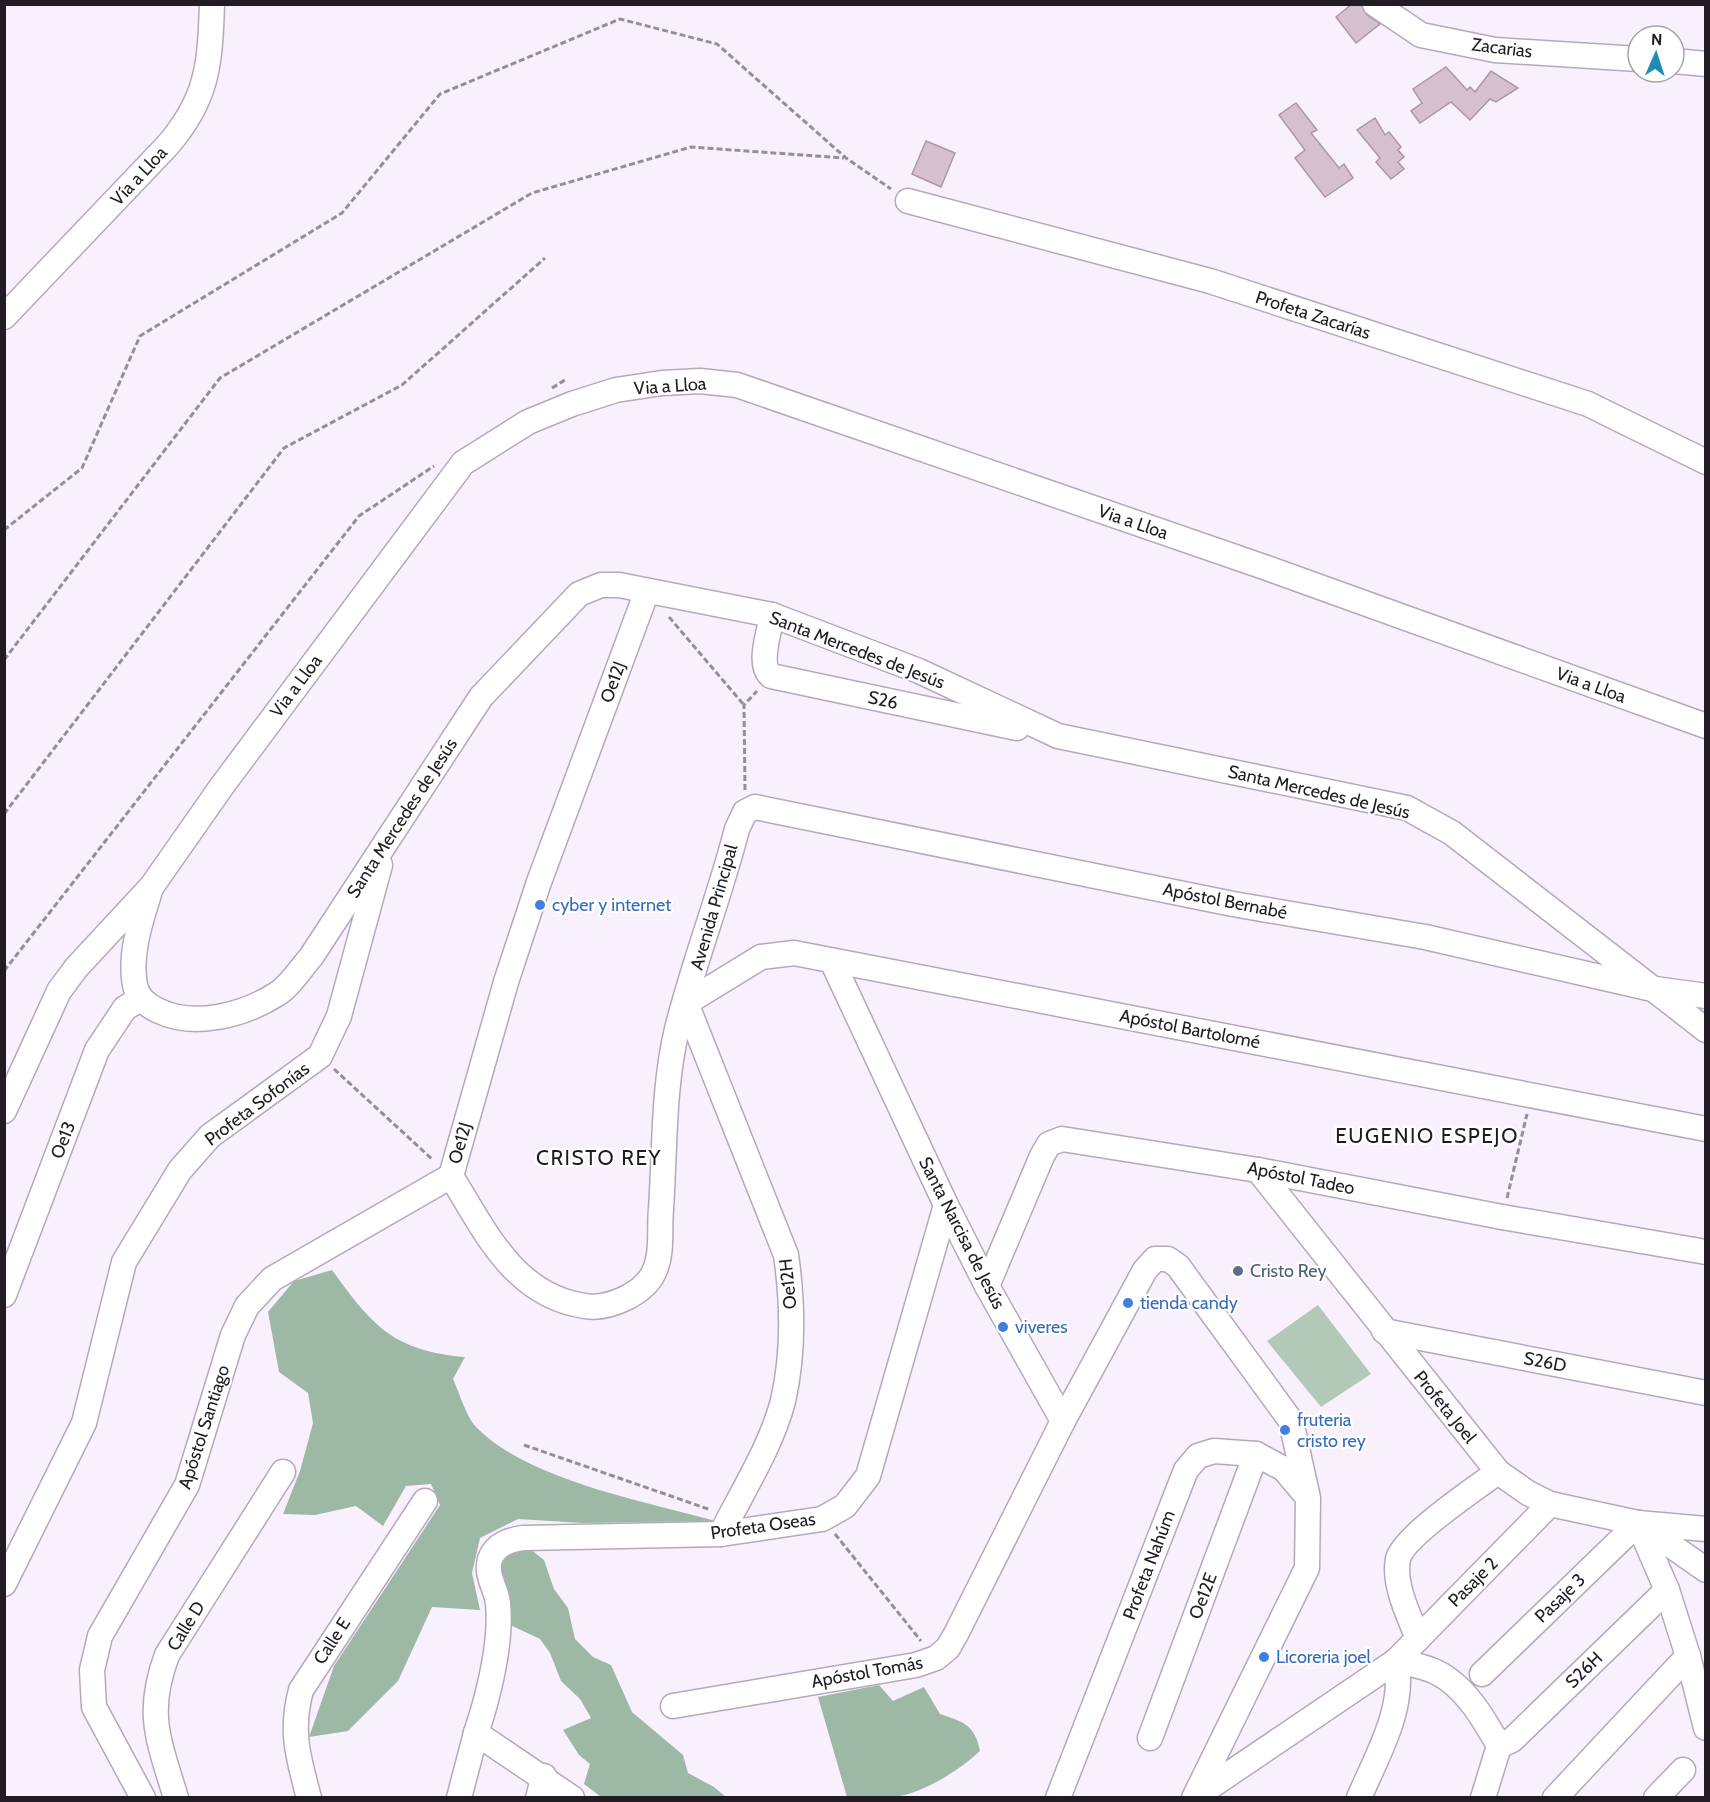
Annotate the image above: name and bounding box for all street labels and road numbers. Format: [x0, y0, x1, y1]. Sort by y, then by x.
street label: Zacarias [1471, 33, 1533, 63]
street label: Vía a Lloa [106, 142, 172, 210]
street label: Profeta Zacarías [1253, 286, 1373, 344]
street label: Via a Lloa [633, 372, 707, 400]
street label: Via a Lloa [1095, 500, 1171, 544]
street label: Santa Mercedes de Jesús [766, 606, 948, 694]
street label: Via a Lloa [265, 650, 327, 722]
street label: Oe12J [595, 658, 631, 706]
street label: Via a Lloa [1553, 662, 1629, 708]
street label: S26 [866, 686, 900, 714]
street label: Santa Mercedes de Jesús [342, 734, 462, 902]
street label: Santa Mercedes de Jesús [1226, 760, 1412, 824]
street label: Avenida Principal [686, 841, 743, 972]
street label: Apóstol Bernabé [1161, 878, 1289, 924]
street label: Apóstol Bartolomé [1118, 1005, 1262, 1053]
street label: Profeta Sofonías [200, 1058, 314, 1150]
street label: Oe13 [46, 1118, 80, 1162]
street label: Oe12J [444, 1120, 476, 1166]
street label: Santa Narcisa de Jesús [914, 1153, 1010, 1313]
street label: Apóstol Tadeo [1245, 1157, 1357, 1199]
street label: Oe12H [774, 1258, 802, 1310]
street label: S26D [1522, 1347, 1568, 1377]
street label: Apóstol Santiago [174, 1362, 234, 1492]
street label: Profeta Joel [1409, 1366, 1481, 1448]
street label: Profeta Nahúm [1118, 1507, 1180, 1623]
street label: Profeta Oseas [709, 1508, 817, 1544]
street label: Pasaje 2 [1444, 1553, 1502, 1611]
street label: Pasaje 3 [1530, 1569, 1590, 1627]
street label: Oe12E [1184, 1570, 1222, 1622]
street label: Calle D [162, 1597, 210, 1655]
street label: Calle E [309, 1613, 355, 1669]
street label: S26H [1561, 1647, 1607, 1693]
street label: Apóstol Tomás [810, 1651, 924, 1693]

